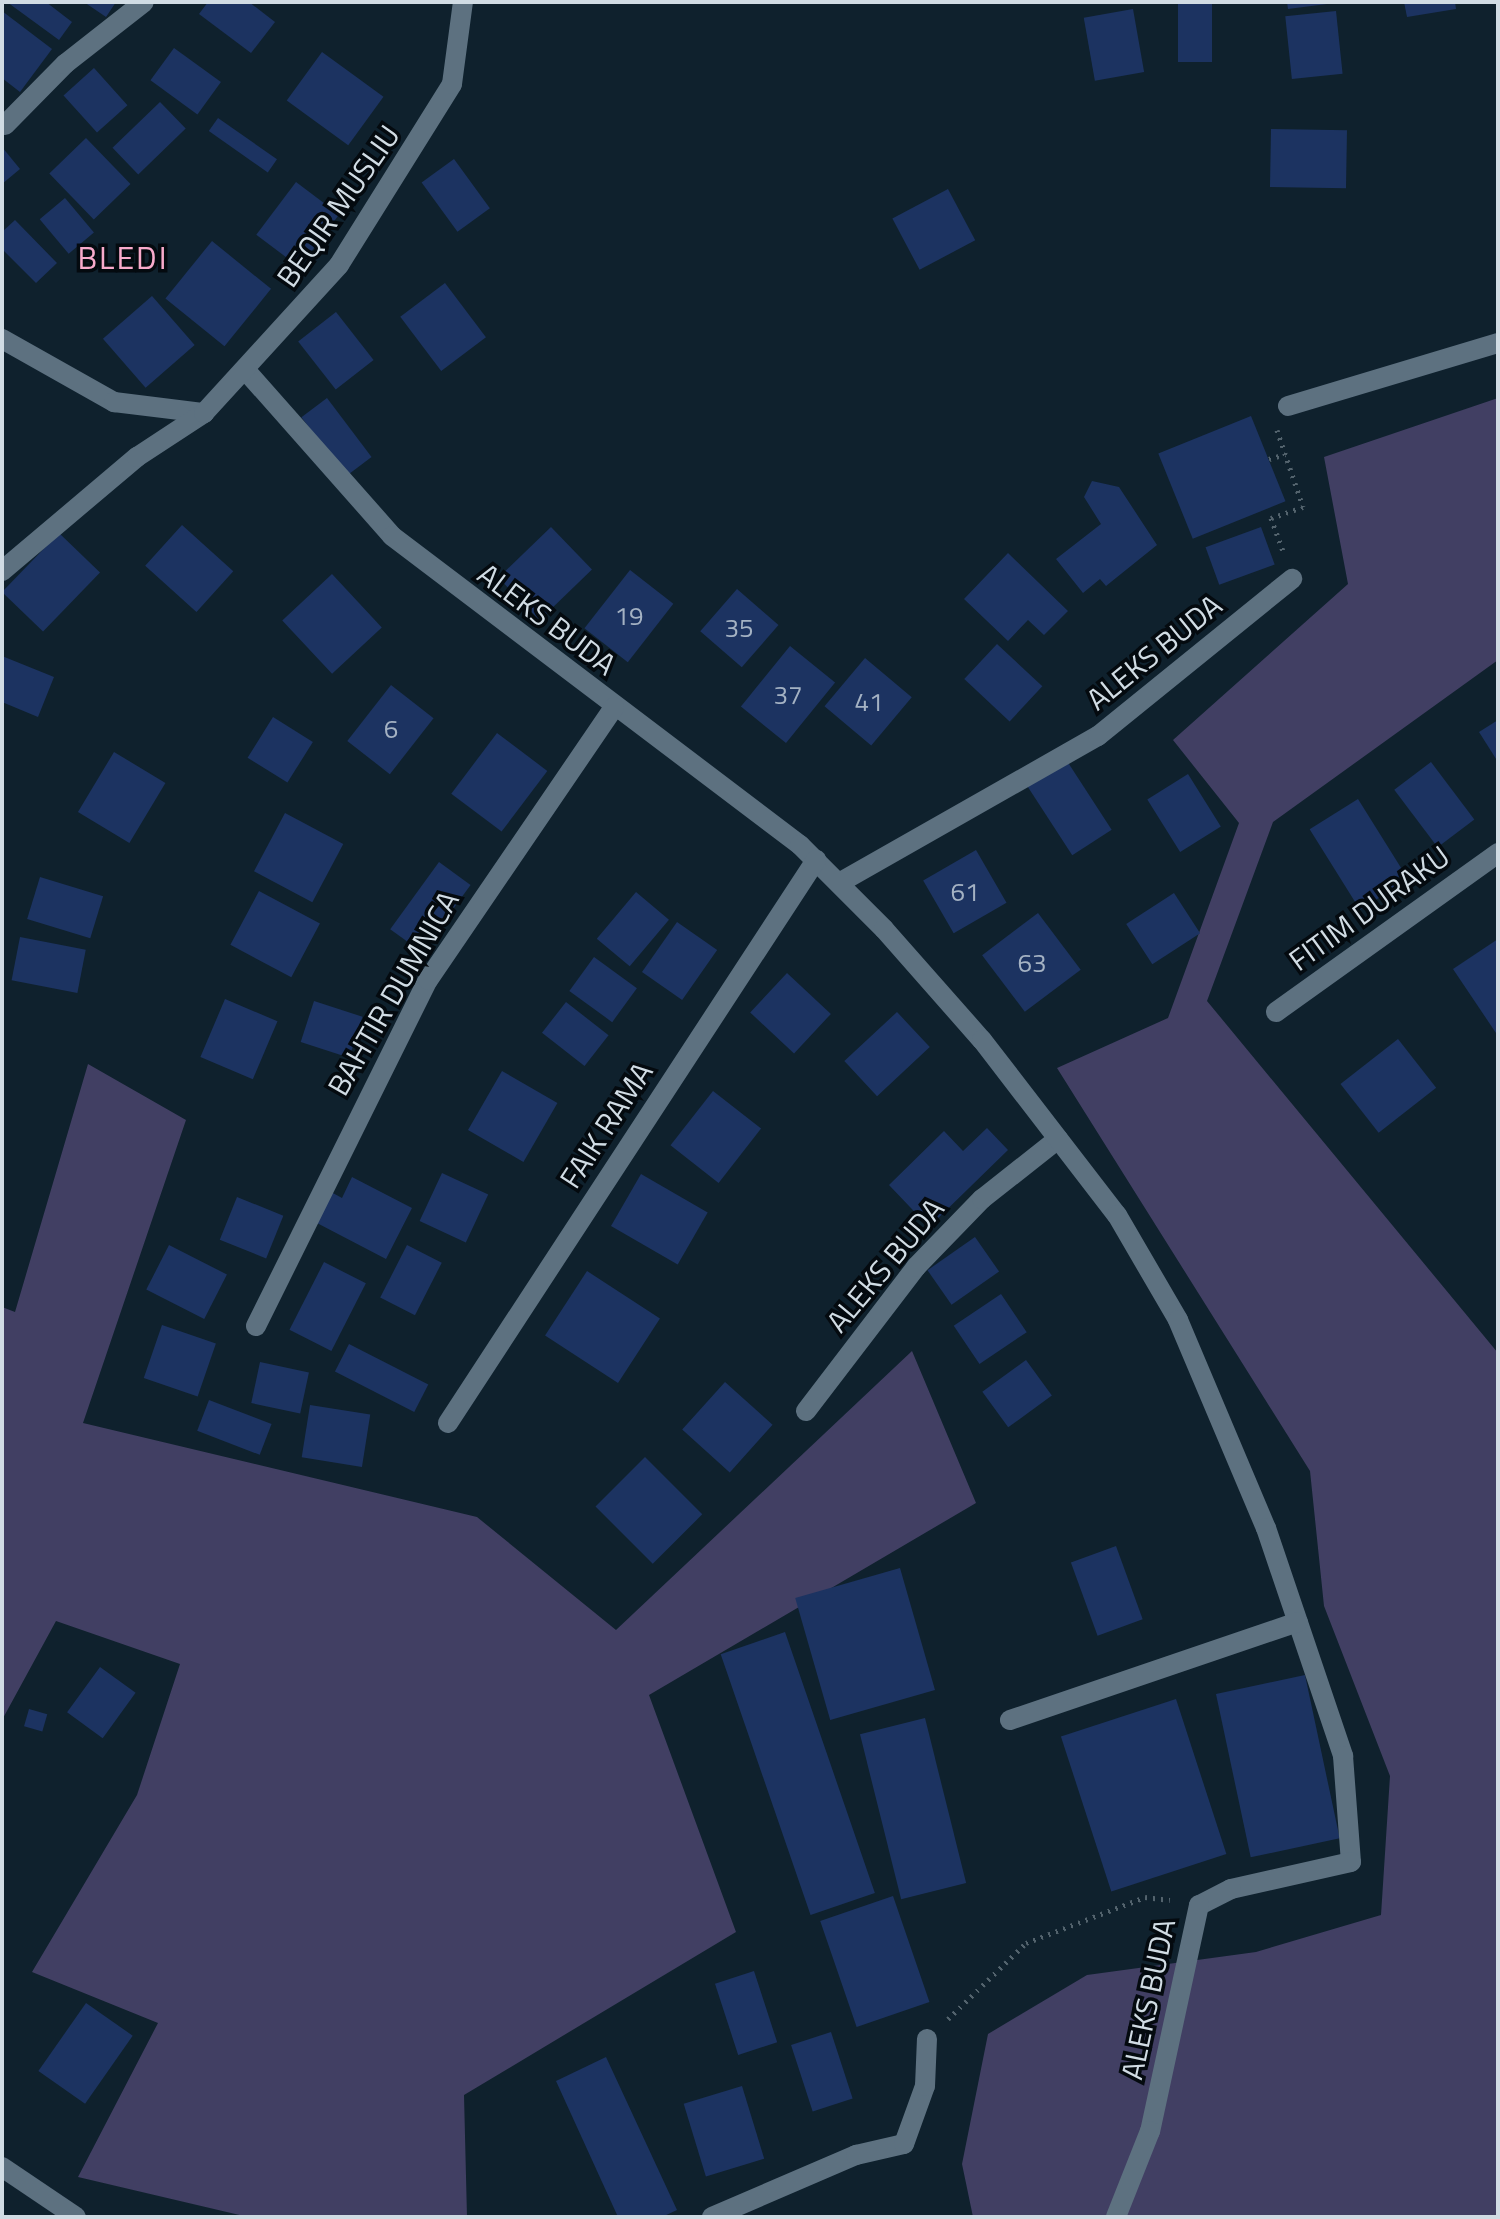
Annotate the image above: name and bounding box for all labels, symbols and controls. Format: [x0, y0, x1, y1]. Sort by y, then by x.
street label: BEQIR MUSLIU [269, 118, 407, 294]
district label: BLEDI [77, 238, 169, 276]
street label: ALEKS BUDA [471, 555, 623, 683]
street label: ALEKS BUDA [1079, 587, 1229, 717]
house number: 19 [614, 600, 644, 632]
house number: 35 [724, 612, 754, 644]
house number: 37 [773, 679, 803, 711]
house number: 41 [854, 686, 884, 718]
house number: 6 [384, 713, 398, 745]
street label: FITIM DURAKU [1282, 838, 1456, 978]
house number: 61 [950, 876, 980, 908]
street label: BAHTIR DUMNICA [320, 884, 466, 1102]
house number: 63 [1017, 947, 1047, 979]
street label: FAIK RAMA [552, 1055, 660, 1195]
street label: ALEKS BUDA [819, 1191, 951, 1339]
street label: ALEKS BUDA [1113, 1915, 1183, 2083]

